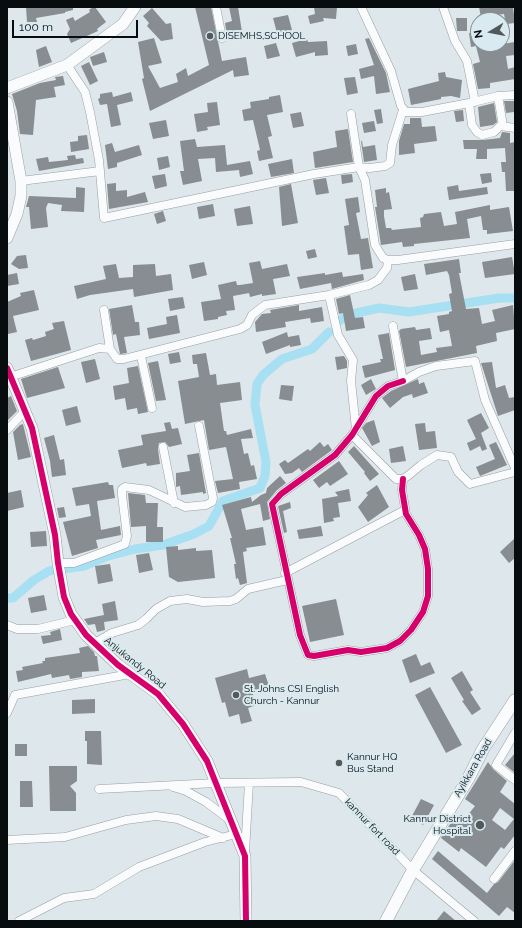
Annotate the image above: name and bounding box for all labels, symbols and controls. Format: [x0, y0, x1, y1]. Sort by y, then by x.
scale bar [14, 12, 140, 38]
north arrow [470, 12, 510, 52]
text: 100 m [19, 20, 53, 34]
text: N [472, 29, 486, 39]
place label: DISEMHS,SCHOOL [218, 30, 305, 42]
marker: DISEMHS,SCHOOL [205, 31, 215, 41]
street label: Anjukandy Road [102, 635, 168, 691]
place label: St. Johns CSI English Church - Kannur [244, 683, 339, 706]
marker: St. Johns CSI English Church - Kannur [231, 690, 241, 700]
street label: Ayikkara Road [451, 737, 495, 799]
place label: Kannur HQ Bus Stand [347, 751, 397, 774]
marker: Kannur HQ Bus Stand [334, 758, 344, 768]
street label: kannur fort road [342, 796, 402, 858]
place label: Kannur District Hospital [403, 813, 471, 836]
marker: Kannur District Hospital [474, 819, 486, 831]

